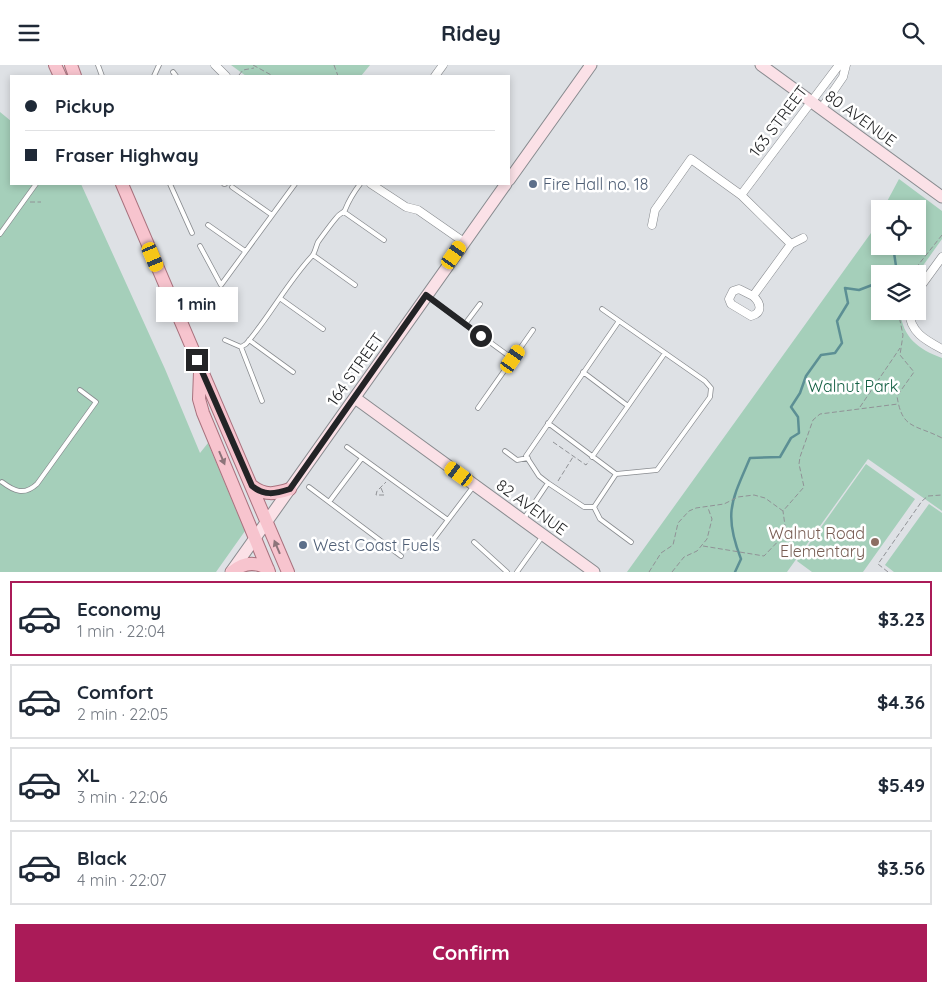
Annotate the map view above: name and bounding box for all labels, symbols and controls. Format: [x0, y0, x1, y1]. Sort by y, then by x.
icon: menu [15, 19, 43, 47]
text: Ridey [441, 19, 501, 47]
icon: search [899, 19, 927, 47]
street label: 163 STREET [745, 81, 812, 161]
street label: 80 AVENUE [821, 85, 901, 151]
text: Pickup [55, 94, 115, 118]
text: Fraser Highway [55, 143, 199, 167]
place label: Fire Hall no. 18 [543, 174, 648, 194]
marker: Fire Hall no. 18 [527, 178, 539, 190]
map controls [871, 200, 926, 320]
button: locate [871, 200, 926, 255]
car [439, 238, 468, 272]
car [140, 240, 165, 274]
button: layers [871, 265, 926, 320]
callout: 1 min [156, 287, 238, 323]
text: 1 min [178, 294, 216, 314]
route start [470, 325, 492, 347]
street label: 164 STREET [322, 328, 388, 409]
car [498, 342, 527, 376]
route end [186, 349, 208, 371]
park label: Walnut Park [808, 376, 898, 396]
one-way arrow [218, 451, 226, 465]
car [442, 459, 475, 489]
street label: 82 AVENUE [493, 475, 571, 539]
place label: Walnut Road Elementary [768, 523, 865, 561]
place label: West Coast Fuels [313, 535, 440, 555]
marker: Walnut Road Elementary [869, 536, 881, 548]
marker: West Coast Fuels [297, 539, 309, 551]
one-way arrow [273, 540, 281, 554]
icon: car [17, 596, 62, 641]
text: Economy [77, 597, 161, 621]
text: $3.23 [878, 607, 925, 631]
text: 1 min · 22:04 [77, 621, 165, 641]
icon: car [17, 679, 62, 724]
text: Comfort [77, 680, 154, 704]
text: $4.36 [877, 690, 925, 714]
text: 2 min · 22:05 [77, 704, 168, 724]
icon: car [17, 762, 62, 807]
text: XL [77, 763, 100, 787]
text: $5.49 [878, 773, 925, 797]
text: 3 min · 22:06 [77, 787, 168, 807]
icon: car [17, 845, 62, 890]
text: Black [77, 846, 127, 870]
text: $3.56 [877, 856, 925, 880]
text: 4 min · 22:07 [77, 870, 167, 890]
button: Confirm [15, 924, 927, 982]

